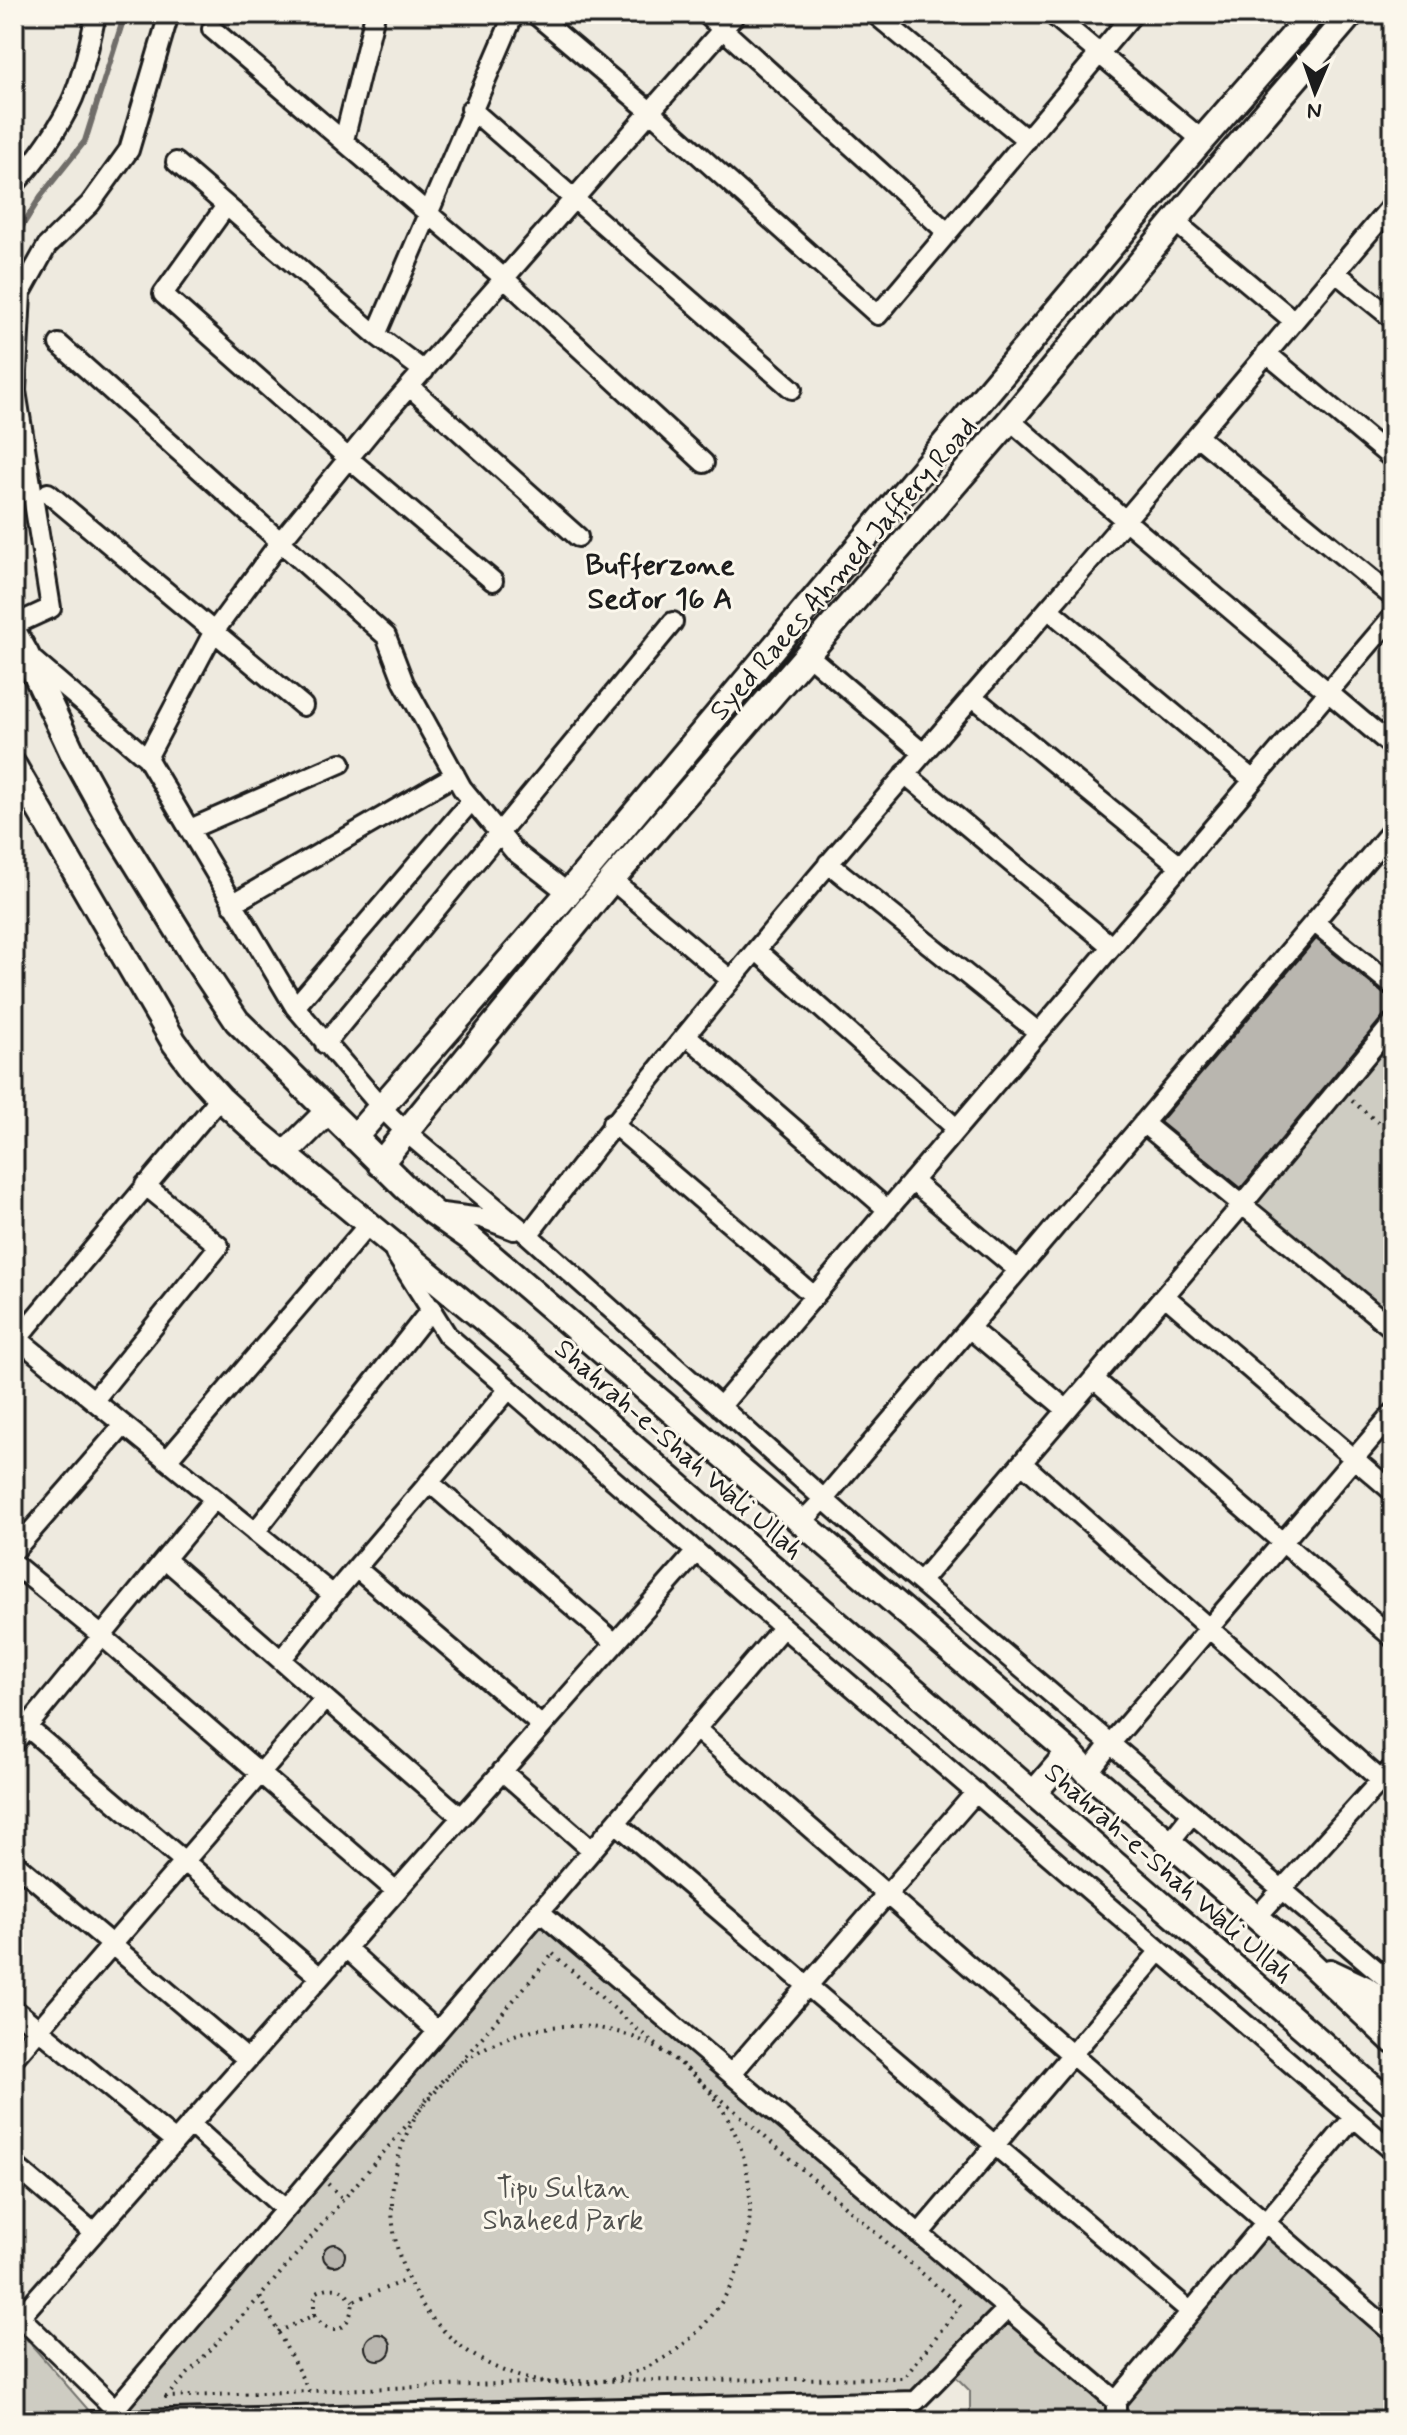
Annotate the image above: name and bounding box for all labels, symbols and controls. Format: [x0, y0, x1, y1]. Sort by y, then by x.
north arrow [1275, 52, 1355, 132]
text: N [1307, 96, 1322, 124]
street label: Syed Raees Ahmed Jaffery Road [702, 410, 986, 729]
district label: Bufferzone Sector 16 A [585, 546, 735, 619]
street label: Shahrah-e-Shah Wali Ullah [546, 1331, 811, 1569]
street label: Shahrah-e-Shah Wali Ullah [1036, 1755, 1301, 1993]
park label: Tipu Sultan Shaheed Park [482, 2171, 644, 2240]

